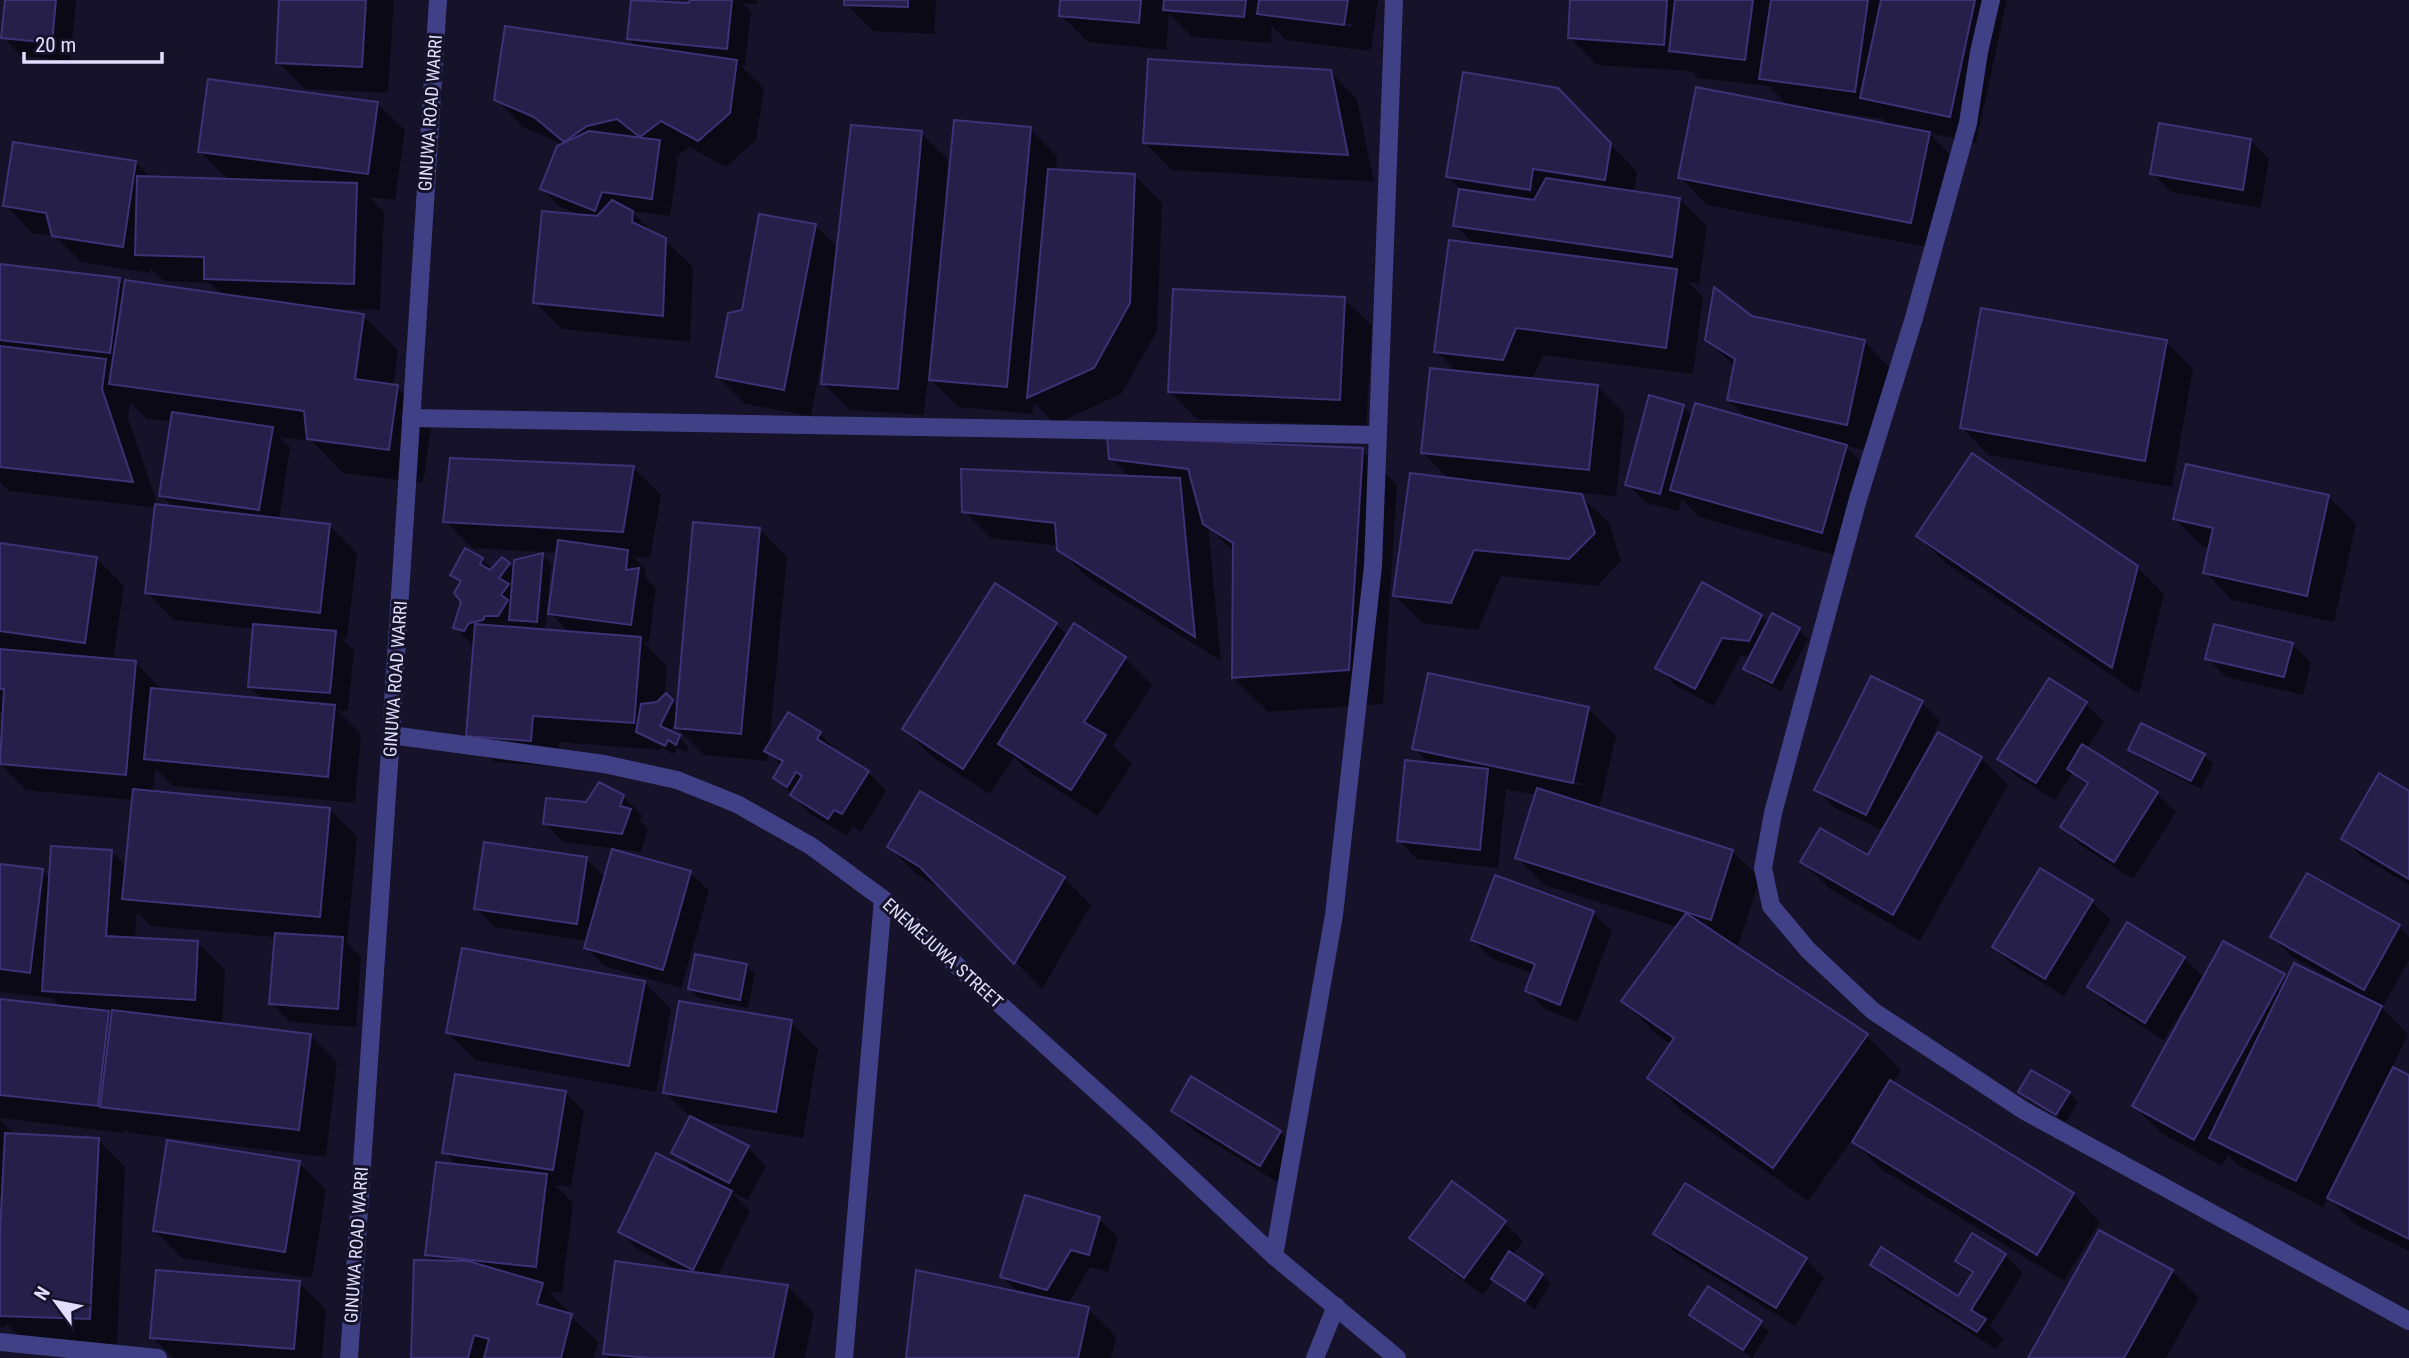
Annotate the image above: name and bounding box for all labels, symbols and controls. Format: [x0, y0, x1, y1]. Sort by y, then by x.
scale bar [24, 21, 163, 65]
text: 20 m [35, 33, 76, 57]
street label: GINUWA ROAD WARRI [414, 34, 446, 192]
street label: GINUWA ROAD WARRI [379, 600, 411, 758]
street label: ENEMEJUWA STREET [879, 894, 1007, 1012]
street label: GINUWA ROAD WARRI [340, 1166, 372, 1324]
north arrow [21, 1267, 91, 1337]
text: N [29, 1282, 55, 1304]

